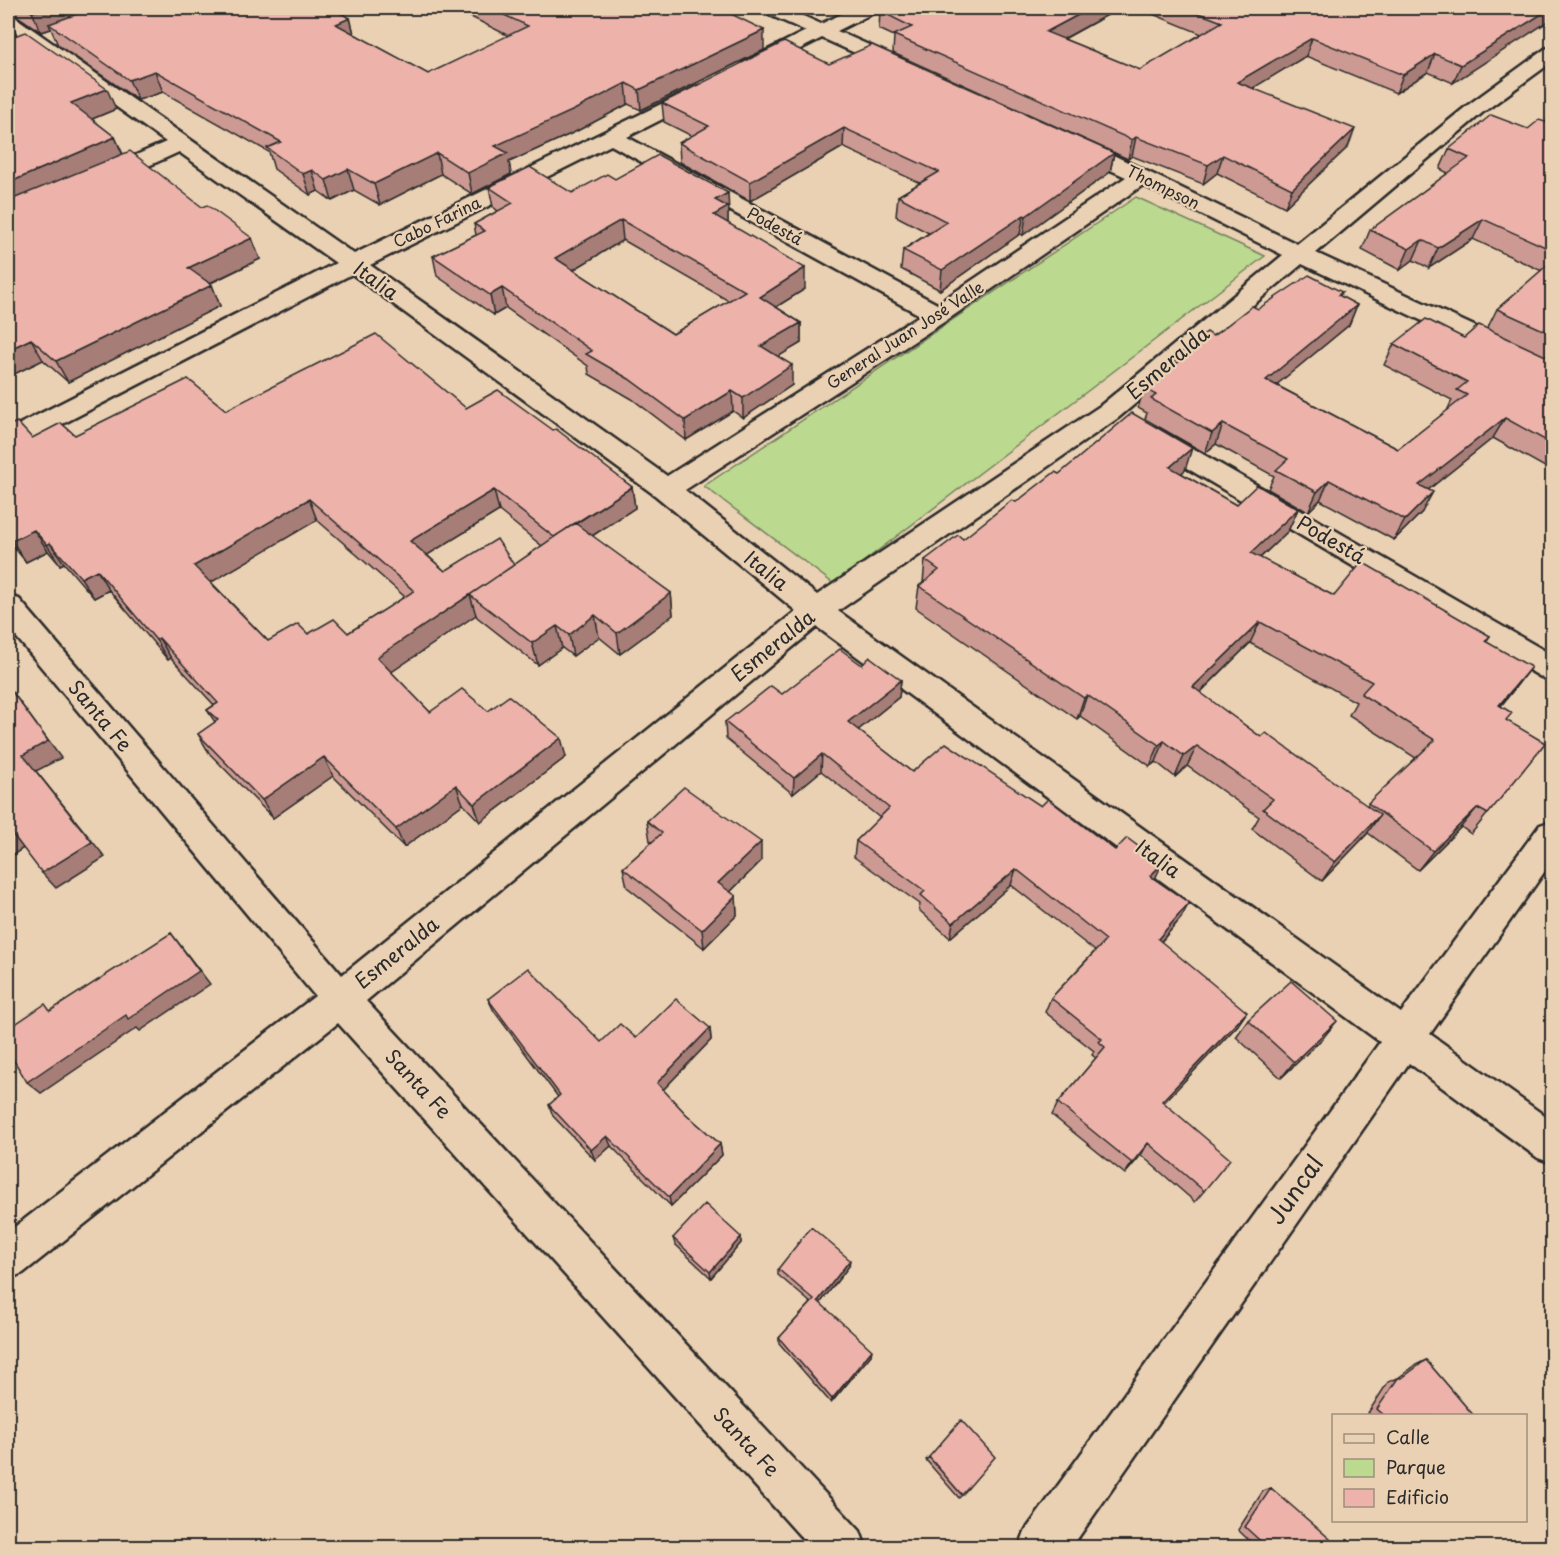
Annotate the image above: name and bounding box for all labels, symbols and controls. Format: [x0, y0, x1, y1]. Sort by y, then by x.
street label: Thompson [1123, 158, 1204, 214]
street label: Cabo Farina [389, 189, 485, 253]
street label: Podestá [743, 200, 808, 250]
street label: Italia [348, 253, 406, 307]
street label: General Juan José Valle [821, 274, 988, 394]
street label: Esmeralda [1119, 318, 1216, 406]
street label: Podestá [1292, 507, 1372, 571]
street label: Italia [738, 543, 796, 598]
street label: Esmeralda [724, 601, 821, 689]
street label: Santa Fe [62, 673, 140, 758]
street label: Italia [1130, 831, 1188, 885]
street label: Esmeralda [348, 908, 445, 996]
street label: Santa Fe [379, 1042, 459, 1125]
street label: Juncal [1257, 1147, 1331, 1231]
street label: Santa Fe [707, 1400, 787, 1483]
legend [1332, 1414, 1527, 1522]
text: Calle [1386, 1423, 1430, 1450]
text: Parque [1386, 1453, 1446, 1480]
text: Edificio [1386, 1483, 1449, 1510]

